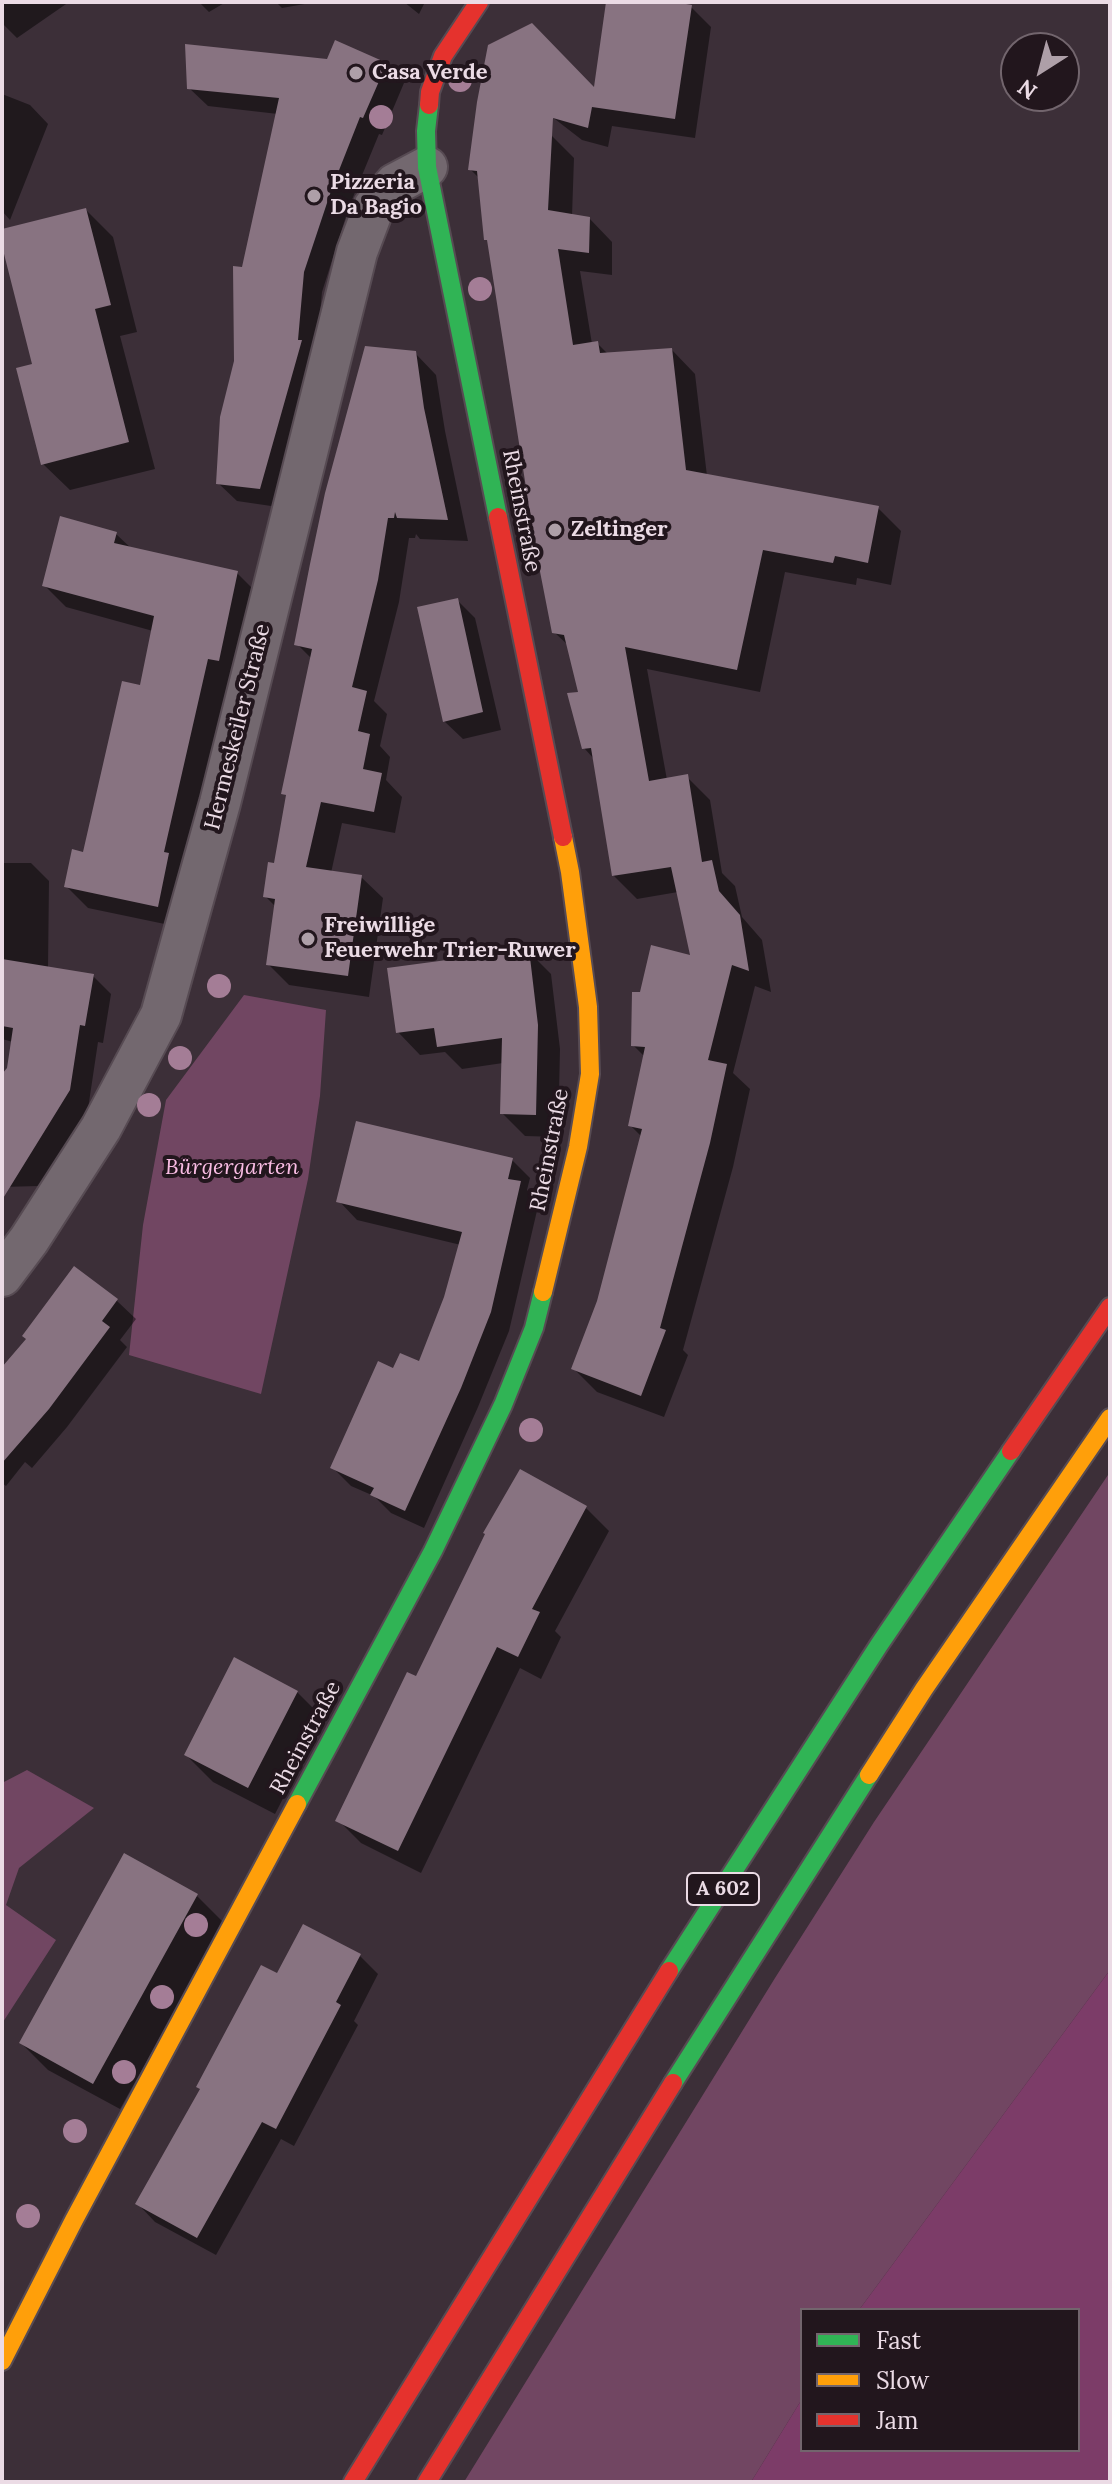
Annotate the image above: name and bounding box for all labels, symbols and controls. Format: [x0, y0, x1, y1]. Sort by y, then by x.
north arrow [1000, 32, 1080, 112]
place label: Casa Verde [372, 60, 488, 86]
marker: Casa Verde [347, 64, 365, 82]
text: N [1012, 73, 1042, 106]
place label: Pizzeria Da Bagio [330, 170, 422, 222]
marker: Pizzeria Da Bagio [305, 187, 323, 205]
street label: Rheinstraße [496, 447, 546, 575]
place label: Zeltinger [571, 517, 668, 543]
marker: Zeltinger [546, 521, 564, 539]
street label: Hermeskeiler Straße [200, 621, 276, 833]
place label: Freiwillige Feuerwehr Trier-Ruwer [324, 913, 576, 964]
marker: Freiwillige Feuerwehr Trier-Ruwer [299, 930, 317, 948]
street label: Rheinstraße [525, 1086, 575, 1214]
park label: Bürgergarten [165, 1155, 299, 1181]
street label: Rheinstraße [265, 1677, 347, 1799]
road number: A 602 [687, 1873, 759, 1905]
legend [800, 2308, 1080, 2452]
text: Fast [876, 2325, 921, 2356]
text: Slow [876, 2365, 929, 2396]
text: Jam [876, 2405, 918, 2436]

